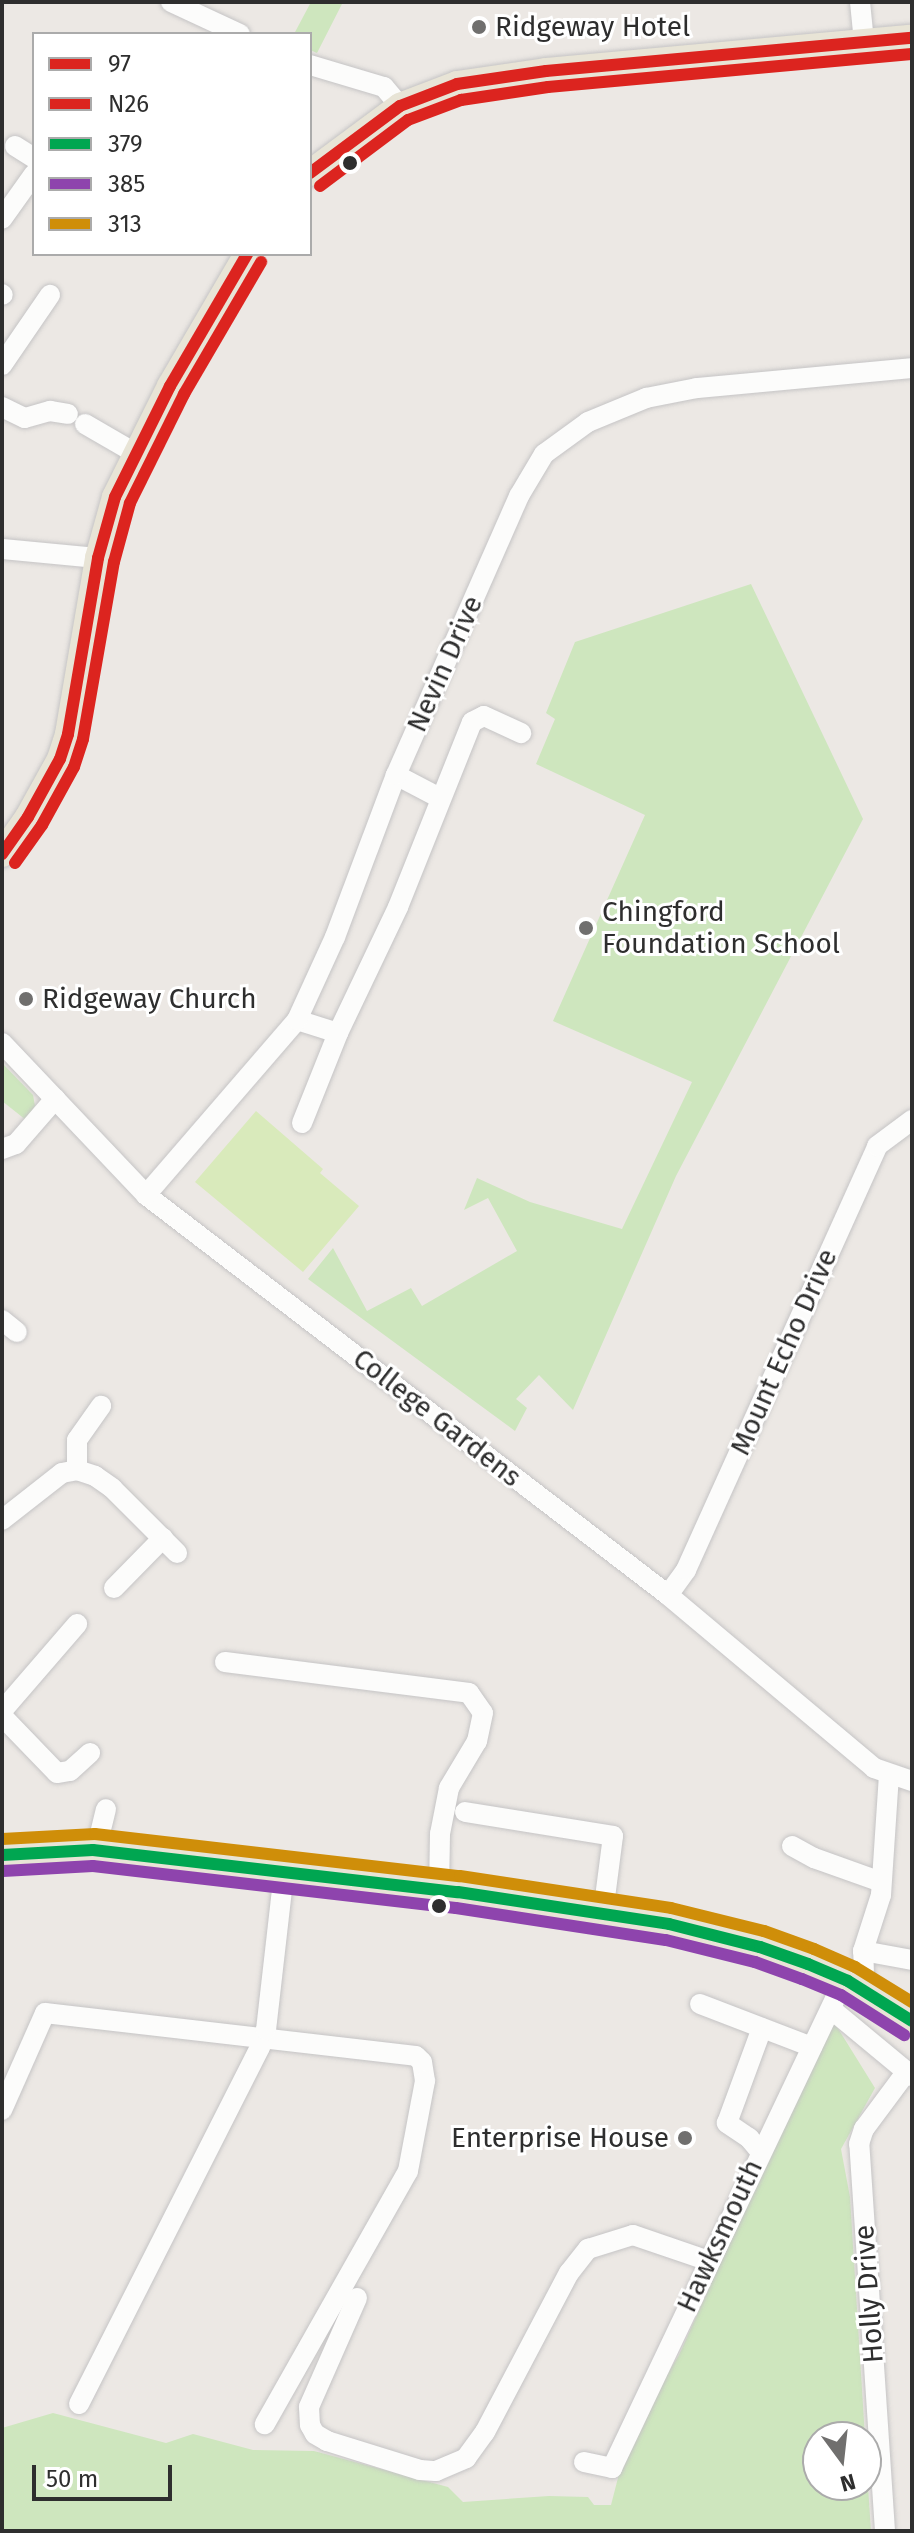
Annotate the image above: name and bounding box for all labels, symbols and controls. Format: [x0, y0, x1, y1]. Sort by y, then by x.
place label: Ridgeway Hotel [495, 10, 690, 44]
marker: Ridgeway Hotel [470, 18, 488, 36]
legend [32, 32, 312, 256]
text: 97 [108, 50, 131, 78]
text: N26 [108, 90, 149, 118]
text: 379 [108, 130, 143, 158]
unlabelled marker [342, 155, 358, 171]
text: 385 [108, 170, 145, 198]
text: 313 [108, 210, 142, 238]
street label: Nevin Drive [400, 591, 490, 737]
place label: Chingford Foundation School [602, 895, 840, 961]
marker: Chingford Foundation School [577, 919, 595, 937]
place label: Ridgeway Church [42, 982, 257, 1016]
marker: Ridgeway Church [17, 990, 35, 1008]
street label: Mount Echo Drive [724, 1244, 844, 1460]
street label: College Gardens [346, 1342, 528, 1494]
unlabelled marker [431, 1898, 447, 1914]
place label: Enterprise House [451, 2121, 669, 2155]
marker: Enterprise House [676, 2129, 694, 2147]
street label: Hawksmouth [670, 2154, 770, 2318]
street label: Holly Drive [847, 2224, 891, 2364]
north arrow [802, 2421, 882, 2501]
scale bar [36, 2449, 176, 2499]
text: 50 m [46, 2465, 98, 2493]
text: N [837, 2468, 858, 2498]

